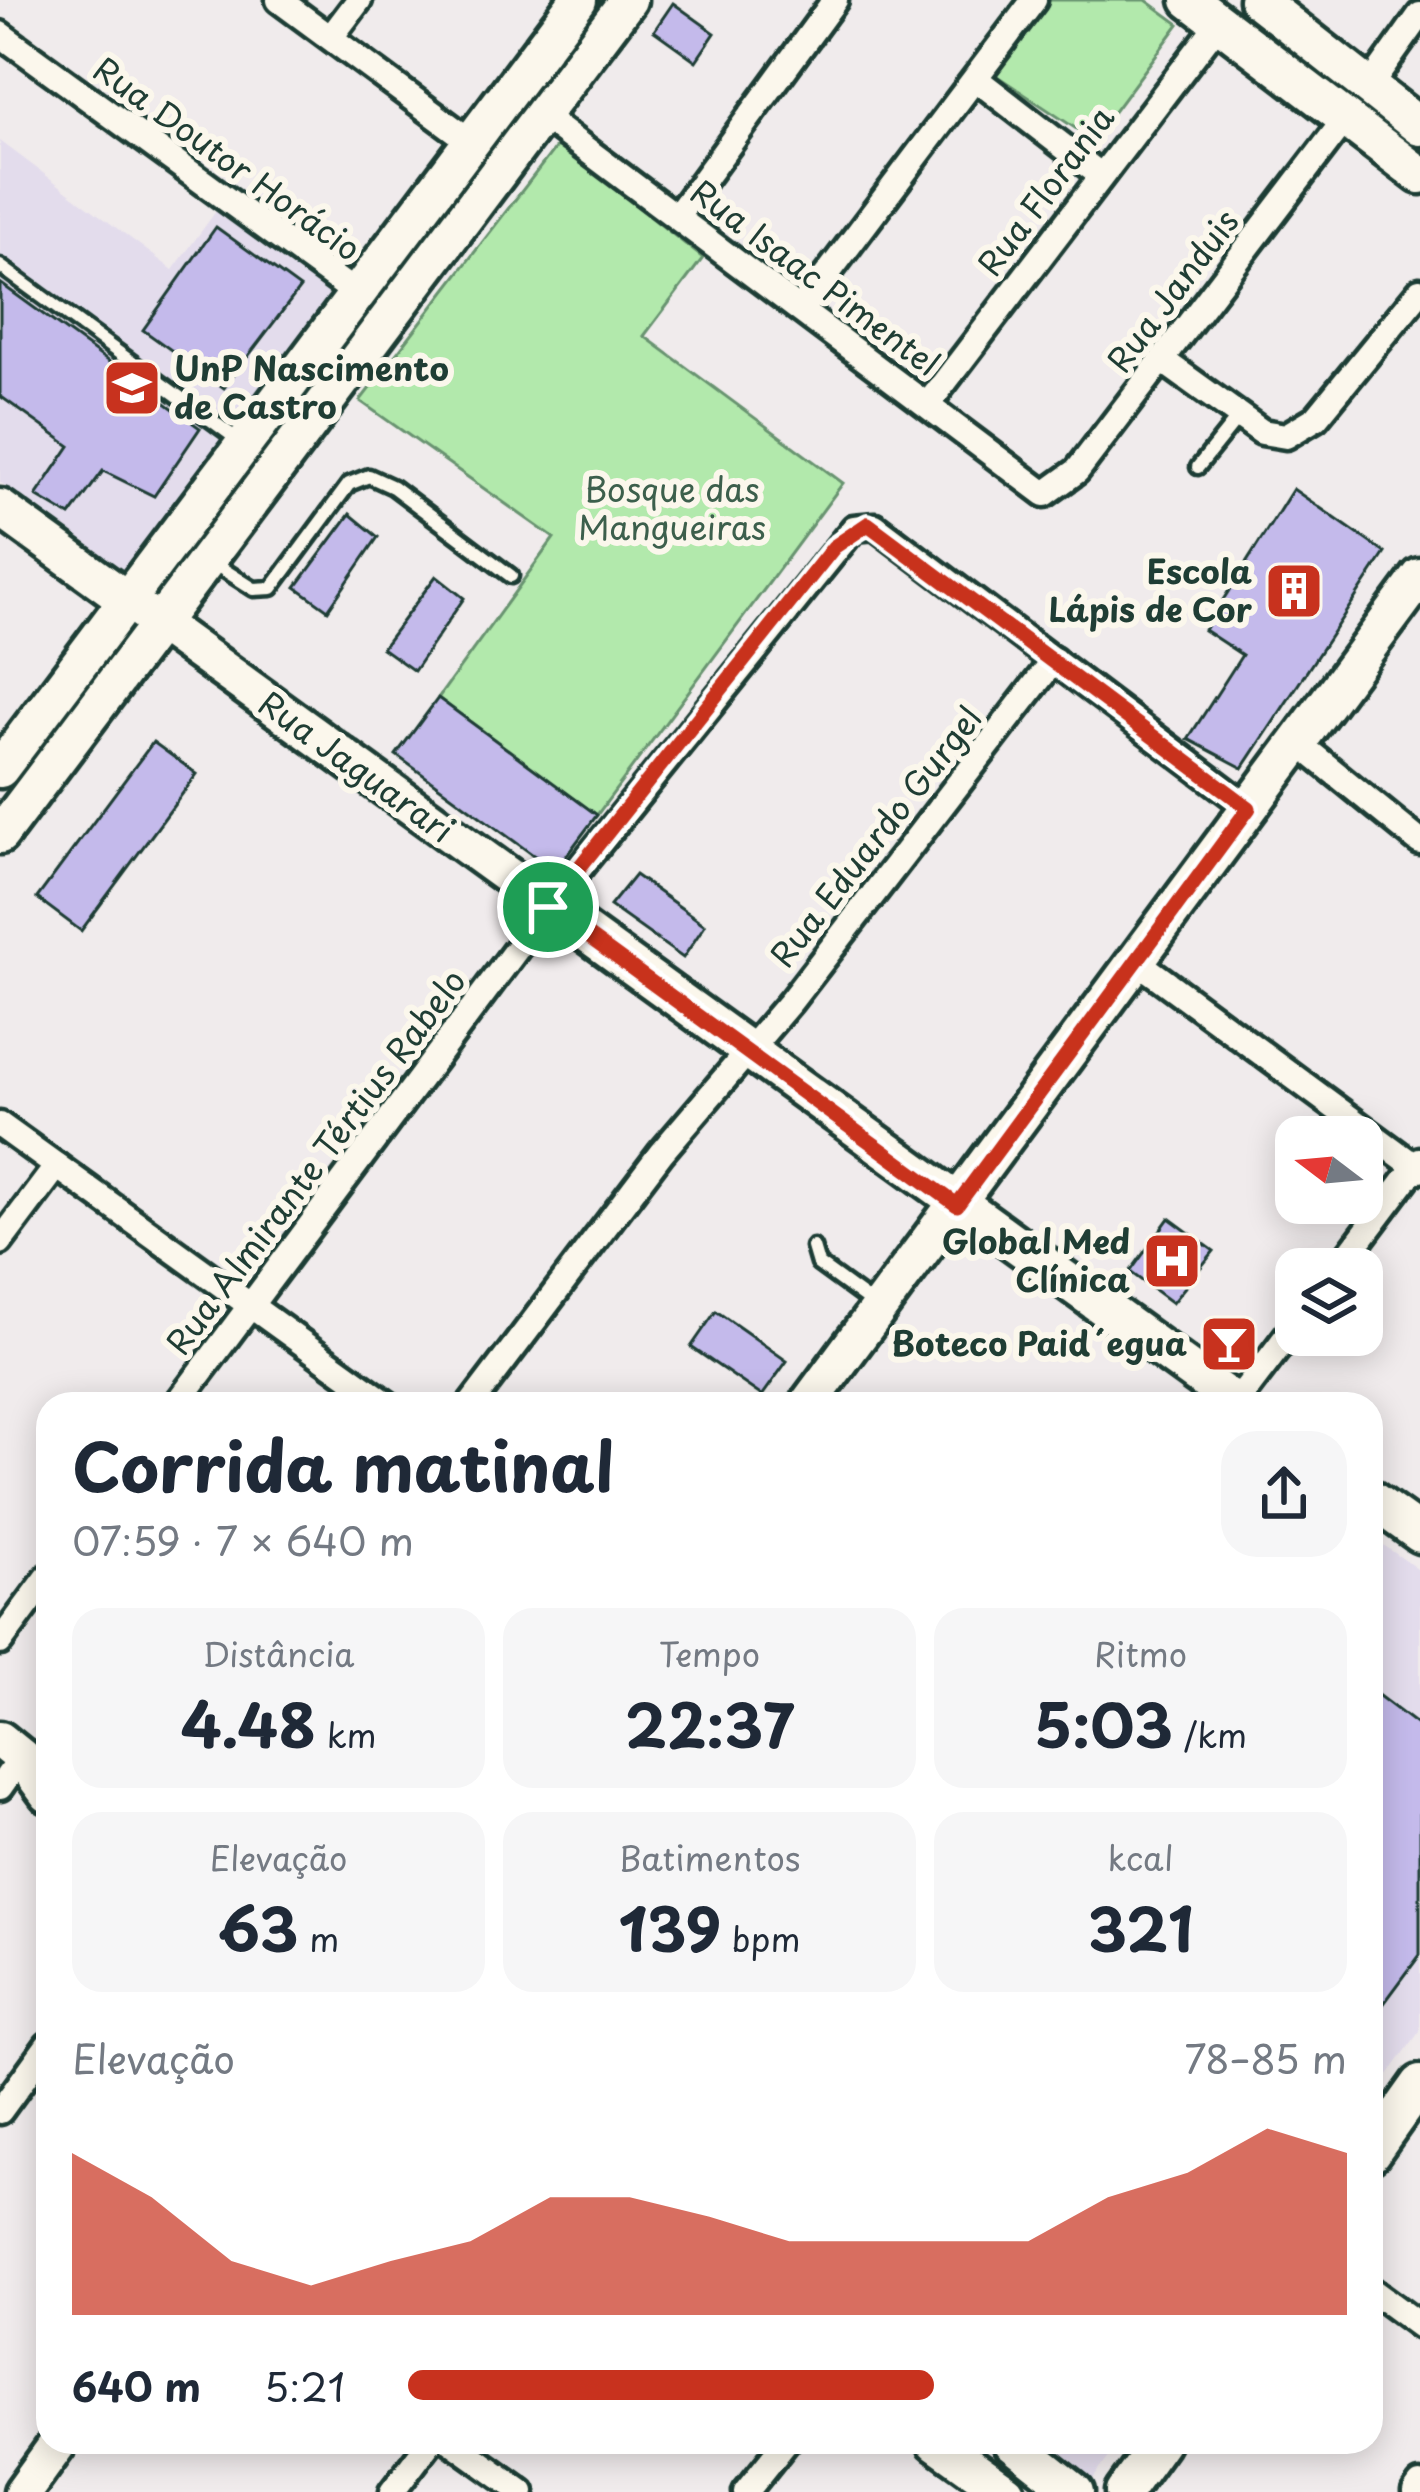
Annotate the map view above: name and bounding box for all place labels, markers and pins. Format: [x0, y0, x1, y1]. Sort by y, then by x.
place label: UnP Nascimento de Castro [174, 342, 449, 430]
school or university icon: UnP Nascimento de Castro [101, 357, 163, 419]
place label: Escola Lápis de Cor [1049, 545, 1253, 633]
building icon: Escola Lápis de Cor [1263, 560, 1325, 622]
pin [497, 856, 599, 958]
place label: Global Med Clínica [942, 1215, 1130, 1303]
hospital icon: Global Med Clínica [1141, 1230, 1203, 1292]
bar icon: Boteco Paid´egua [1198, 1313, 1260, 1375]
place label: Boteco Paid´egua [891, 1317, 1188, 1367]

